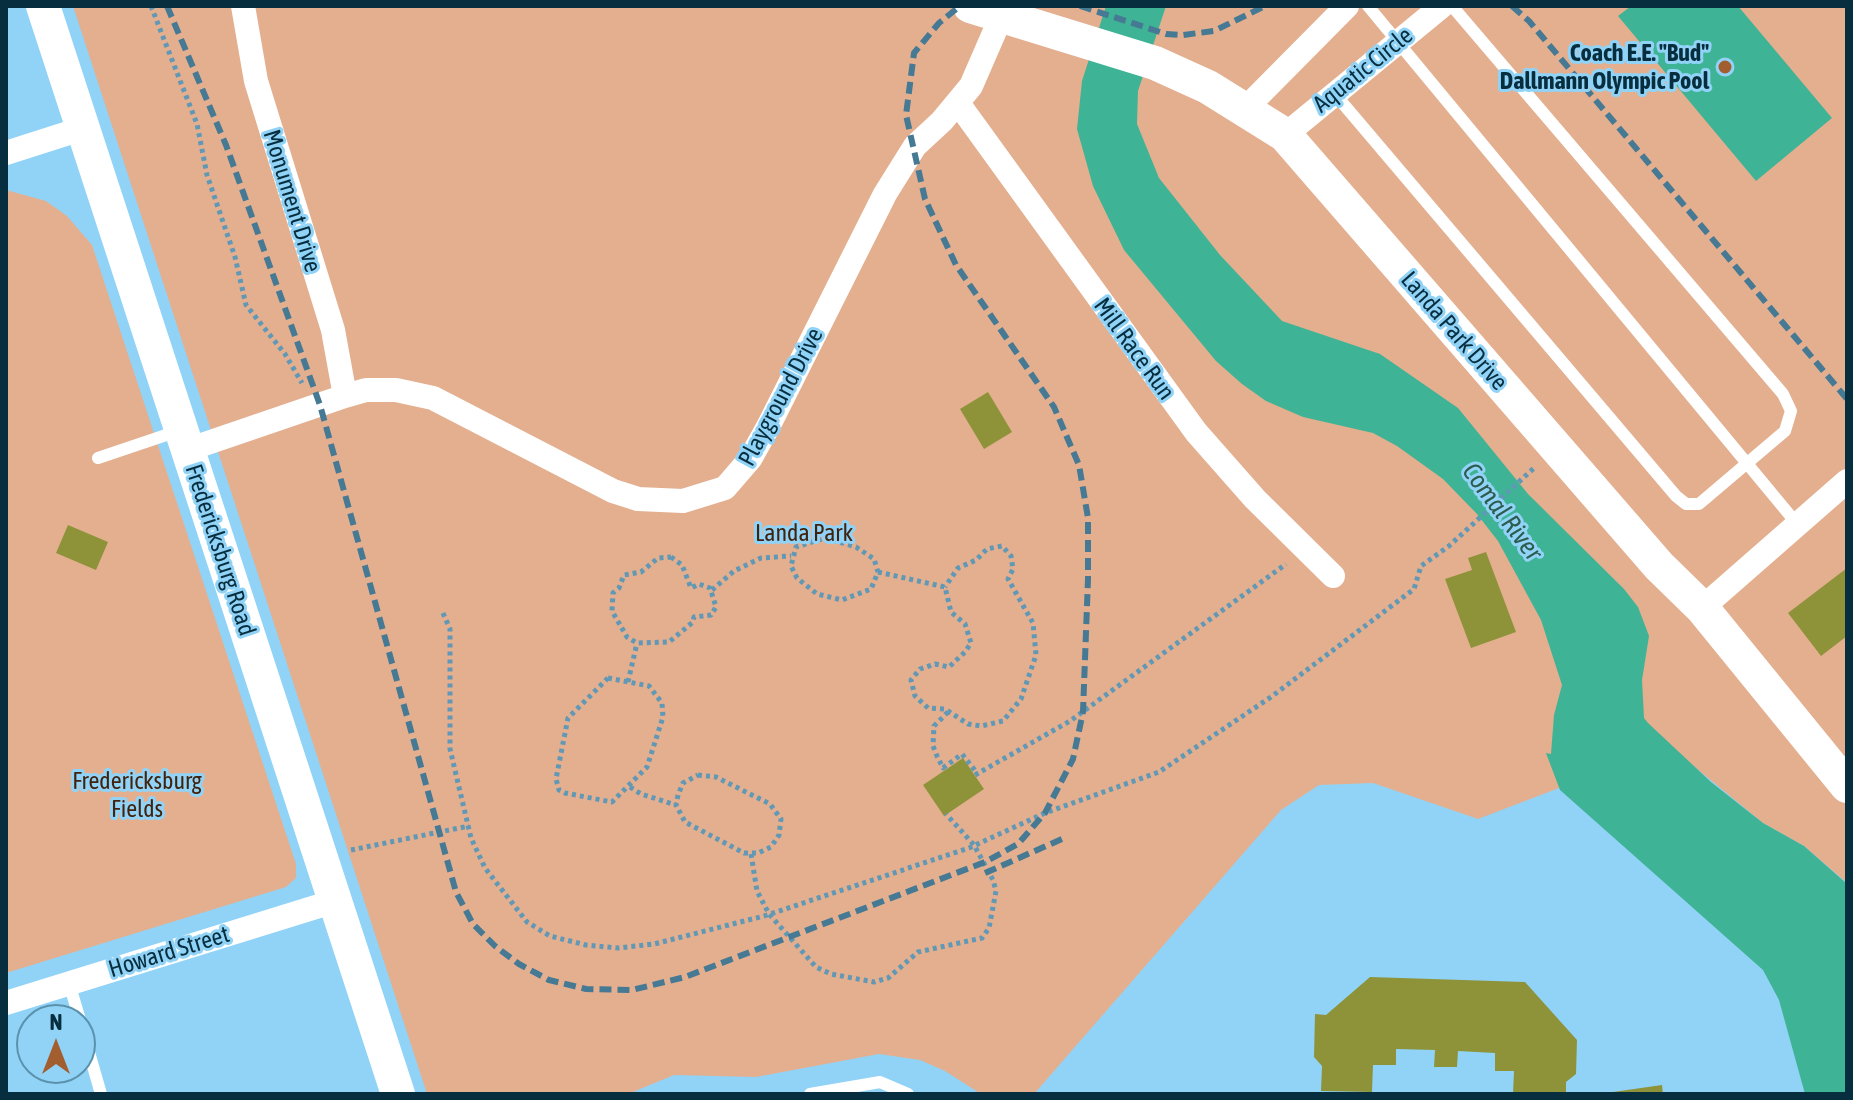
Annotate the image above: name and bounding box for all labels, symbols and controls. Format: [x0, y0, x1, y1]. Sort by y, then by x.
street label: Aquatic Circle [1307, 21, 1419, 119]
place label: Coach E.E. "Bud" Dallmann Olympic Pool [1500, 39, 1709, 95]
marker: Coach E.E. "Bud" Dallmann Olympic Pool [1716, 58, 1734, 76]
street label: Monument Drive [257, 126, 327, 276]
street label: Landa Park Drive [1395, 266, 1513, 396]
street label: Mill Race Run [1087, 292, 1181, 406]
street label: Playground Drive [733, 323, 829, 471]
water label: Comal River [1455, 457, 1549, 567]
street label: Fredericksburg Road [179, 461, 261, 639]
park label: Landa Park [755, 519, 853, 547]
park label: Fredericksburg Fields [72, 767, 202, 823]
street label: Howard Street [105, 920, 233, 984]
north arrow [16, 1004, 96, 1084]
text: N [50, 1009, 62, 1035]

